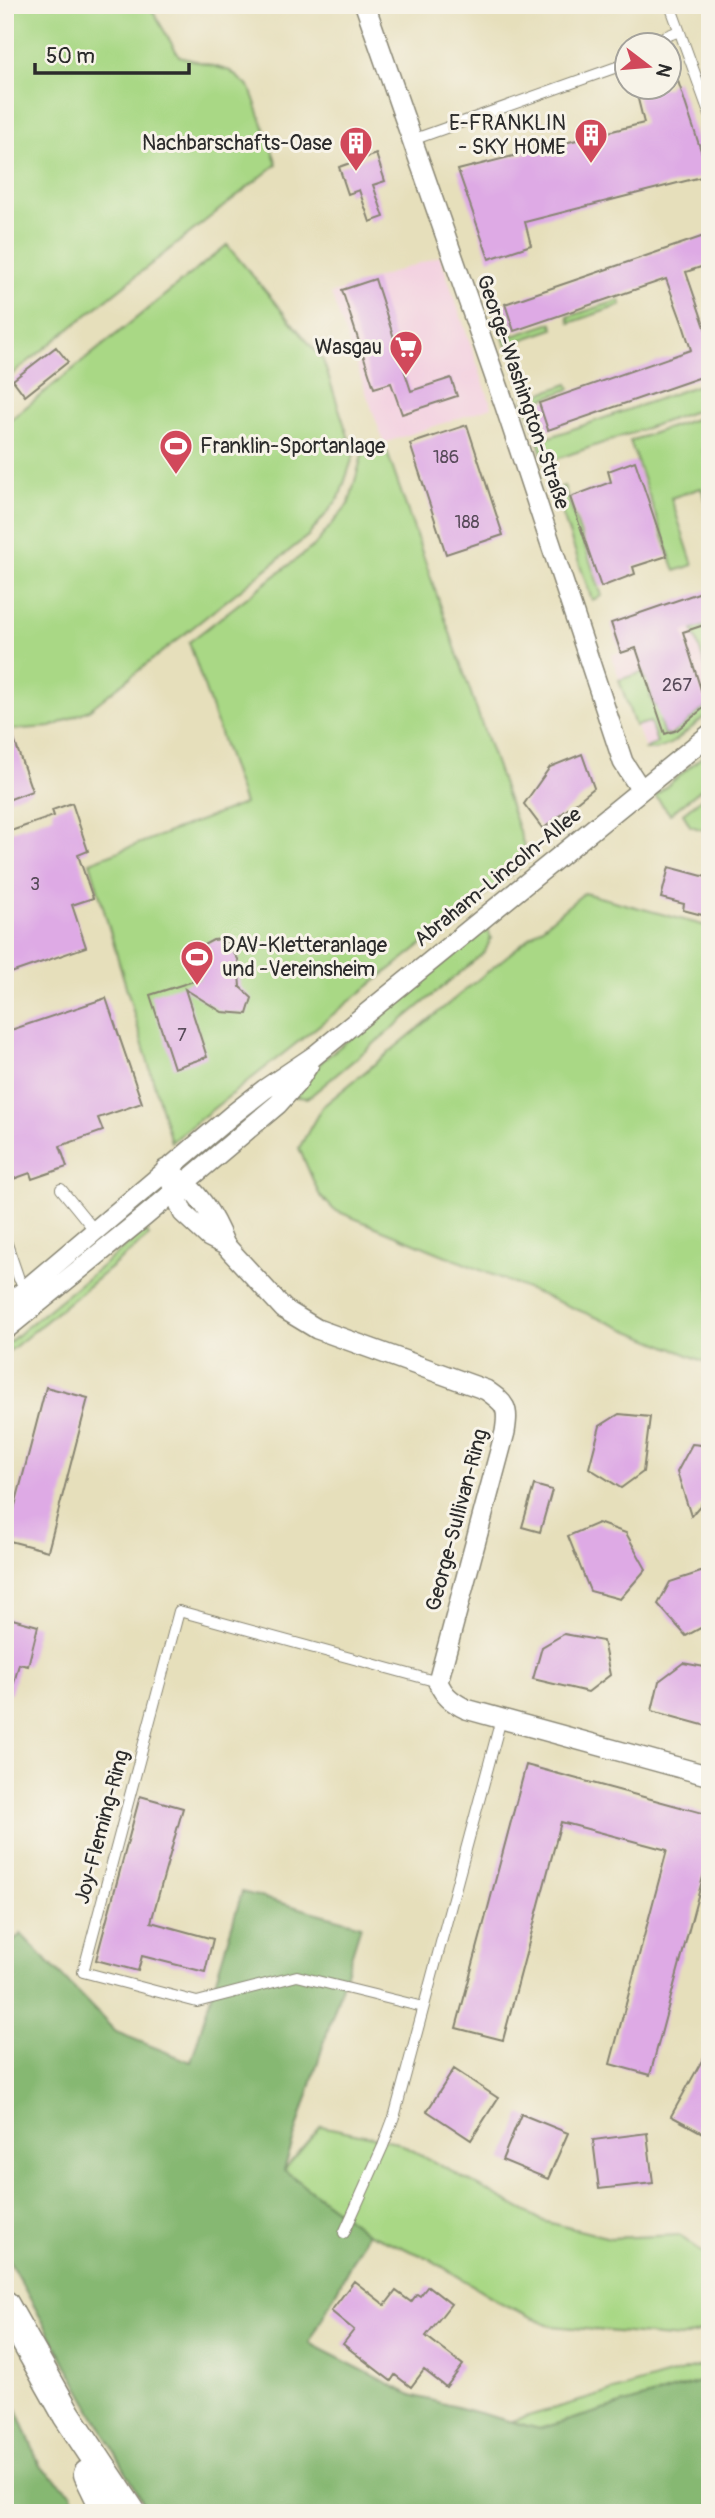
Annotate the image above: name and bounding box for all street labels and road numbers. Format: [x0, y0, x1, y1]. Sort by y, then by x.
street label: George-Washington-Straße [470, 271, 576, 513]
street label: Abraham-Lincoln-Allee [409, 801, 588, 953]
street label: George-Sullivan-Ring [420, 1426, 494, 1614]
street label: Joy-Fleming-Ring [68, 1747, 136, 1907]

